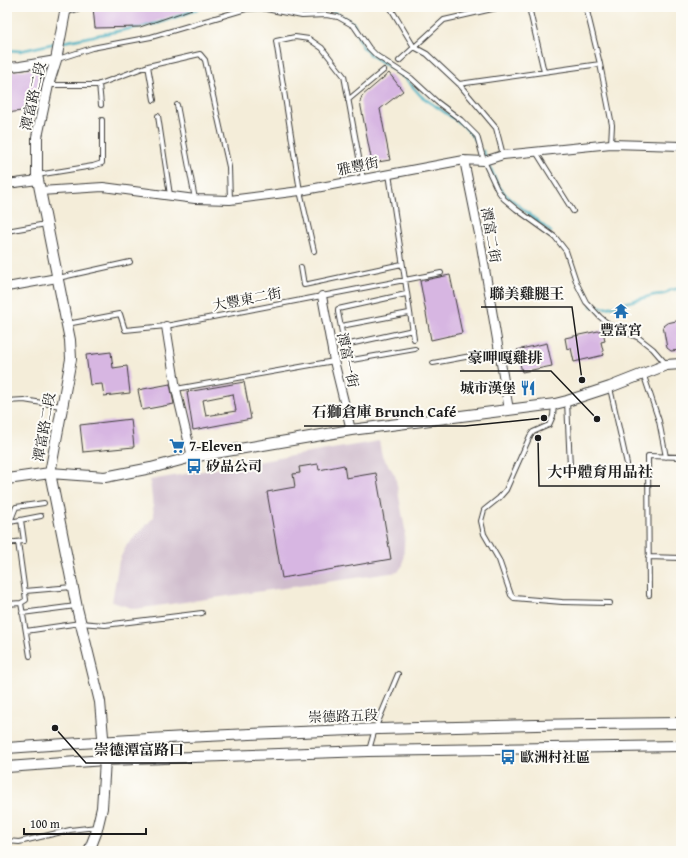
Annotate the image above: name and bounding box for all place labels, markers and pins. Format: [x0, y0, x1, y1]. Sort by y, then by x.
callout: 聯美雞腿王 [481, 280, 572, 307]
temple icon: 豐富宮 [612, 302, 630, 320]
place label: 豐富宮 [600, 320, 642, 340]
callout: 豪呷嘎雞排 [460, 344, 551, 371]
place label: 城市漢堡 [460, 378, 516, 398]
restaurant icon: 城市漢堡 [519, 379, 537, 397]
callout: 石獅倉庫 Brunch Café [304, 399, 465, 426]
place label: 7-Eleven [189, 436, 243, 456]
supermarket icon: 7-Eleven [168, 437, 186, 455]
place label: 矽品公司 [206, 456, 262, 476]
bus stop icon: 矽品公司 [185, 457, 203, 475]
callout: 大中體育用品社 [539, 459, 660, 486]
callout: 崇德潭富路口 [86, 736, 192, 763]
place label: 歐洲村社區 [520, 747, 590, 767]
bus stop icon: 歐洲村社區 [499, 748, 517, 766]

